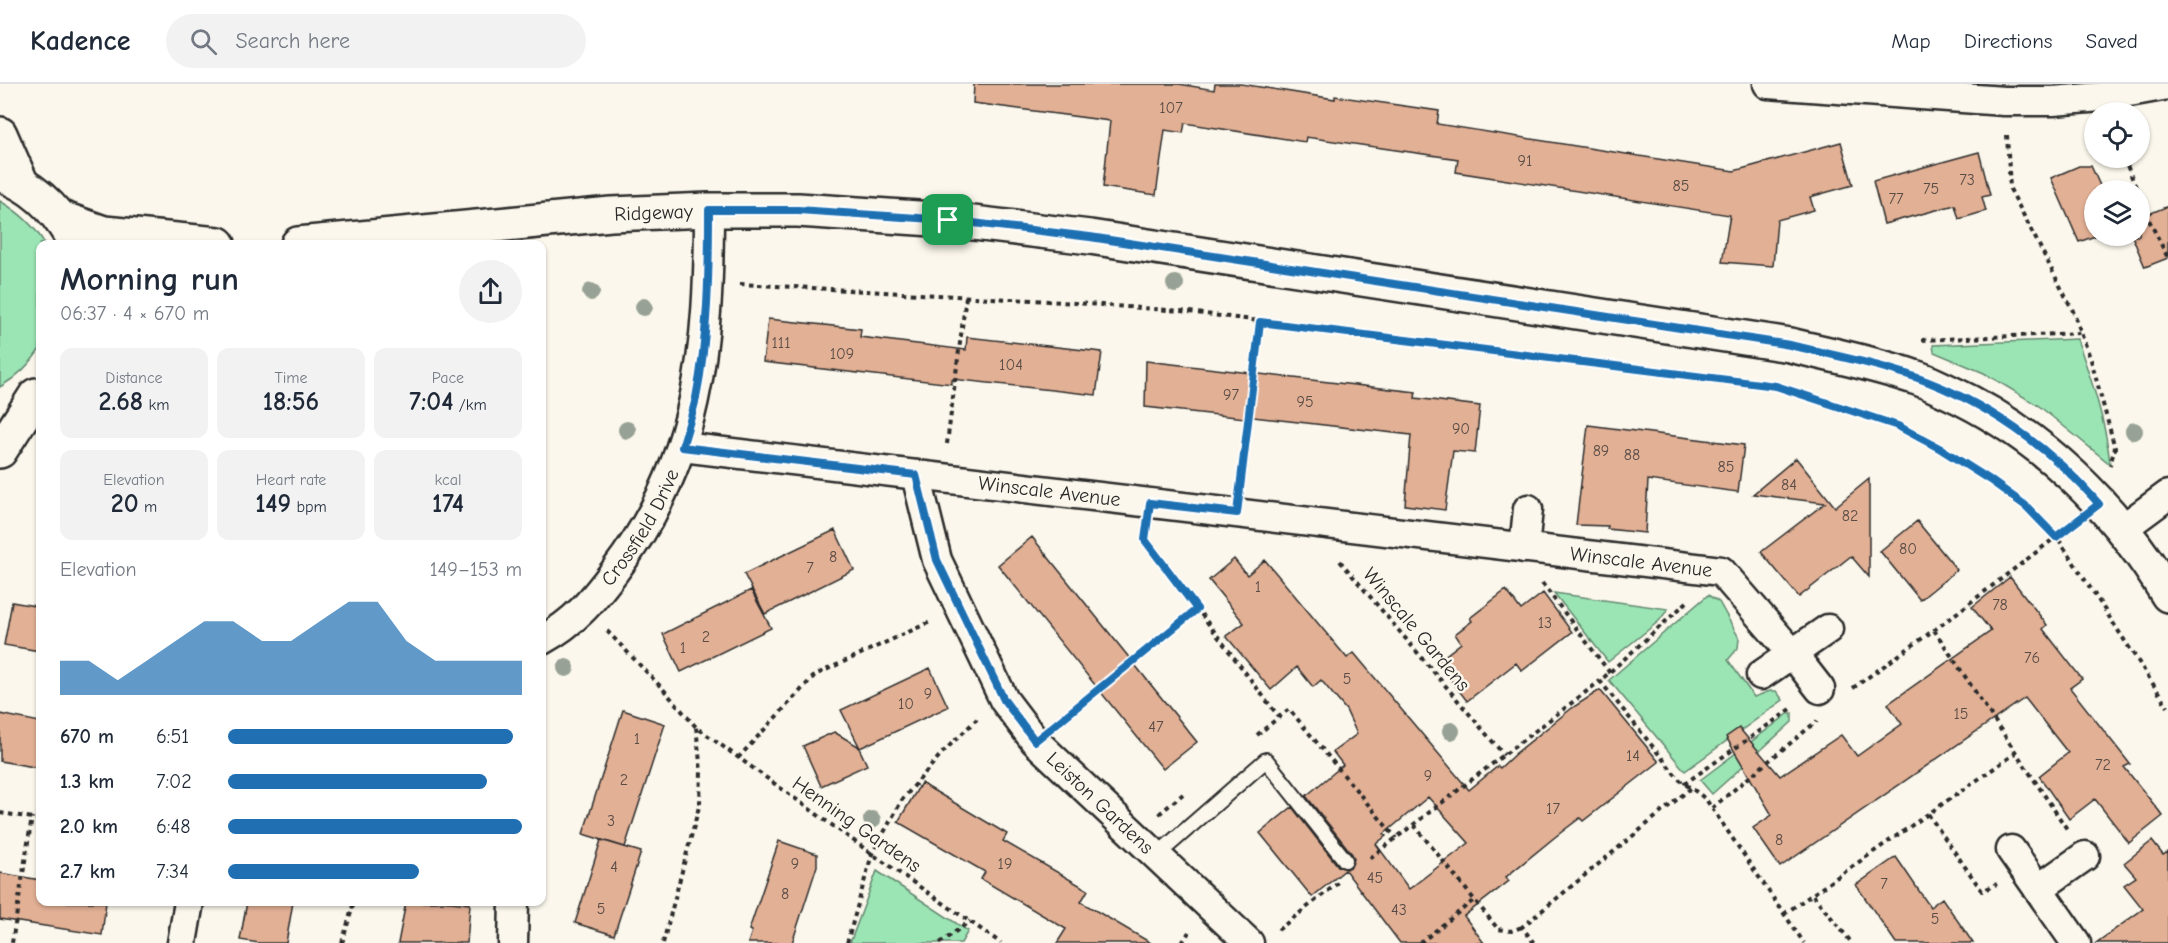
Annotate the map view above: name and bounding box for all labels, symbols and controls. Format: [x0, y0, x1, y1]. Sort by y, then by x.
search box [166, 14, 586, 68]
text: Kadence [30, 25, 130, 57]
icon: search [187, 25, 220, 58]
text: Search here [235, 28, 350, 54]
text: Map [1891, 29, 1931, 53]
text: Directions [1964, 29, 2053, 53]
text: Saved [2086, 29, 2138, 53]
house number: 107 [1159, 99, 1183, 117]
map controls [2084, 102, 2150, 246]
button: locate [2084, 102, 2150, 168]
house number: 91 [1518, 152, 1532, 170]
house number: 73 [1959, 171, 1975, 189]
house number: 85 [1673, 177, 1689, 195]
house number: 75 [1923, 180, 1939, 198]
button: layers [2084, 180, 2150, 246]
house number: 77 [1888, 190, 1904, 208]
pin [922, 194, 973, 245]
street label: Ridgeway [614, 200, 693, 226]
icon: arrive [931, 203, 964, 236]
text: Morning run [60, 260, 239, 298]
button: share [459, 260, 522, 323]
text: 06:37 · 4 × 670 m [60, 302, 209, 325]
house number: 111 [771, 334, 791, 352]
house number: 109 [830, 345, 854, 363]
house number: 104 [999, 356, 1023, 374]
text: Distance [105, 369, 163, 387]
text: Time [274, 369, 308, 387]
text: Pace [432, 369, 464, 387]
house number: 97 [1223, 386, 1239, 404]
text: 2.68 [99, 387, 143, 417]
text: 18:56 [263, 387, 319, 417]
text: 7:04 [409, 387, 453, 417]
house number: 95 [1296, 393, 1314, 411]
text: km [143, 396, 169, 414]
text: /km [453, 396, 487, 414]
house number: 90 [1452, 420, 1470, 438]
house number: 89 [1593, 442, 1609, 460]
house number: 88 [1624, 446, 1640, 464]
house number: 85 [1718, 458, 1734, 476]
street label: Crossfield Drive [597, 466, 684, 591]
text: Elevation [103, 471, 165, 489]
text: Heart rate [256, 471, 326, 489]
text: kcal [435, 471, 461, 489]
street label: Winscale Avenue [977, 471, 1122, 511]
house number: 84 [1781, 476, 1797, 494]
text: 20 [111, 489, 139, 519]
text: 149 [255, 489, 291, 519]
text: 174 [432, 489, 464, 519]
text: m [139, 498, 157, 516]
text: bpm [291, 498, 327, 516]
house number: 82 [1842, 507, 1858, 525]
house number: 80 [1899, 540, 1917, 558]
street label: Winscale Avenue [1569, 542, 1714, 582]
house number: 8 [829, 548, 837, 566]
text: Elevation [60, 558, 137, 581]
text: 149–153 m [430, 558, 522, 581]
house number: 7 [806, 559, 814, 577]
street label: Winscale Gardens [1358, 563, 1475, 696]
house number: 1 [1255, 578, 1261, 596]
house number: 78 [1992, 596, 2008, 614]
house number: 13 [1538, 614, 1552, 632]
house number: 2 [702, 628, 710, 646]
house number: 1 [680, 639, 686, 657]
house number: 76 [2024, 649, 2040, 667]
house number: 5 [1343, 670, 1351, 688]
house number: 9 [924, 685, 932, 703]
house number: 10 [898, 695, 914, 713]
house number: 15 [1953, 705, 1969, 723]
house number: 47 [1148, 718, 1164, 736]
text: 670 m [60, 725, 114, 748]
text: 6:51 [156, 725, 189, 748]
house number: 1 [634, 730, 640, 748]
street label: Leiston Gardens [1042, 747, 1158, 859]
house number: 14 [1626, 747, 1640, 765]
house number: 72 [2095, 756, 2111, 774]
house number: 9 [1424, 767, 1432, 785]
text: 1.3 km [60, 770, 114, 793]
text: 7:02 [156, 770, 192, 793]
house number: 2 [620, 771, 628, 789]
street label: Henning Gardens [788, 772, 925, 877]
house number: 17 [1546, 800, 1560, 818]
house number: 3 [607, 812, 615, 830]
text: 2.0 km [60, 815, 118, 838]
text: 6:48 [156, 815, 190, 838]
house number: 8 [1775, 831, 1783, 849]
house number: 9 [791, 855, 799, 873]
house number: 19 [998, 855, 1012, 873]
house number: 4 [610, 858, 618, 876]
text: 2.7 km [60, 860, 115, 883]
text: 7:34 [156, 860, 189, 883]
house number: 45 [1367, 869, 1383, 887]
house number: 7 [1880, 875, 1888, 893]
house number: 8 [781, 885, 789, 903]
house number: 5 [597, 900, 605, 918]
house number: 43 [1391, 901, 1407, 919]
house number: 5 [1931, 910, 1939, 928]

